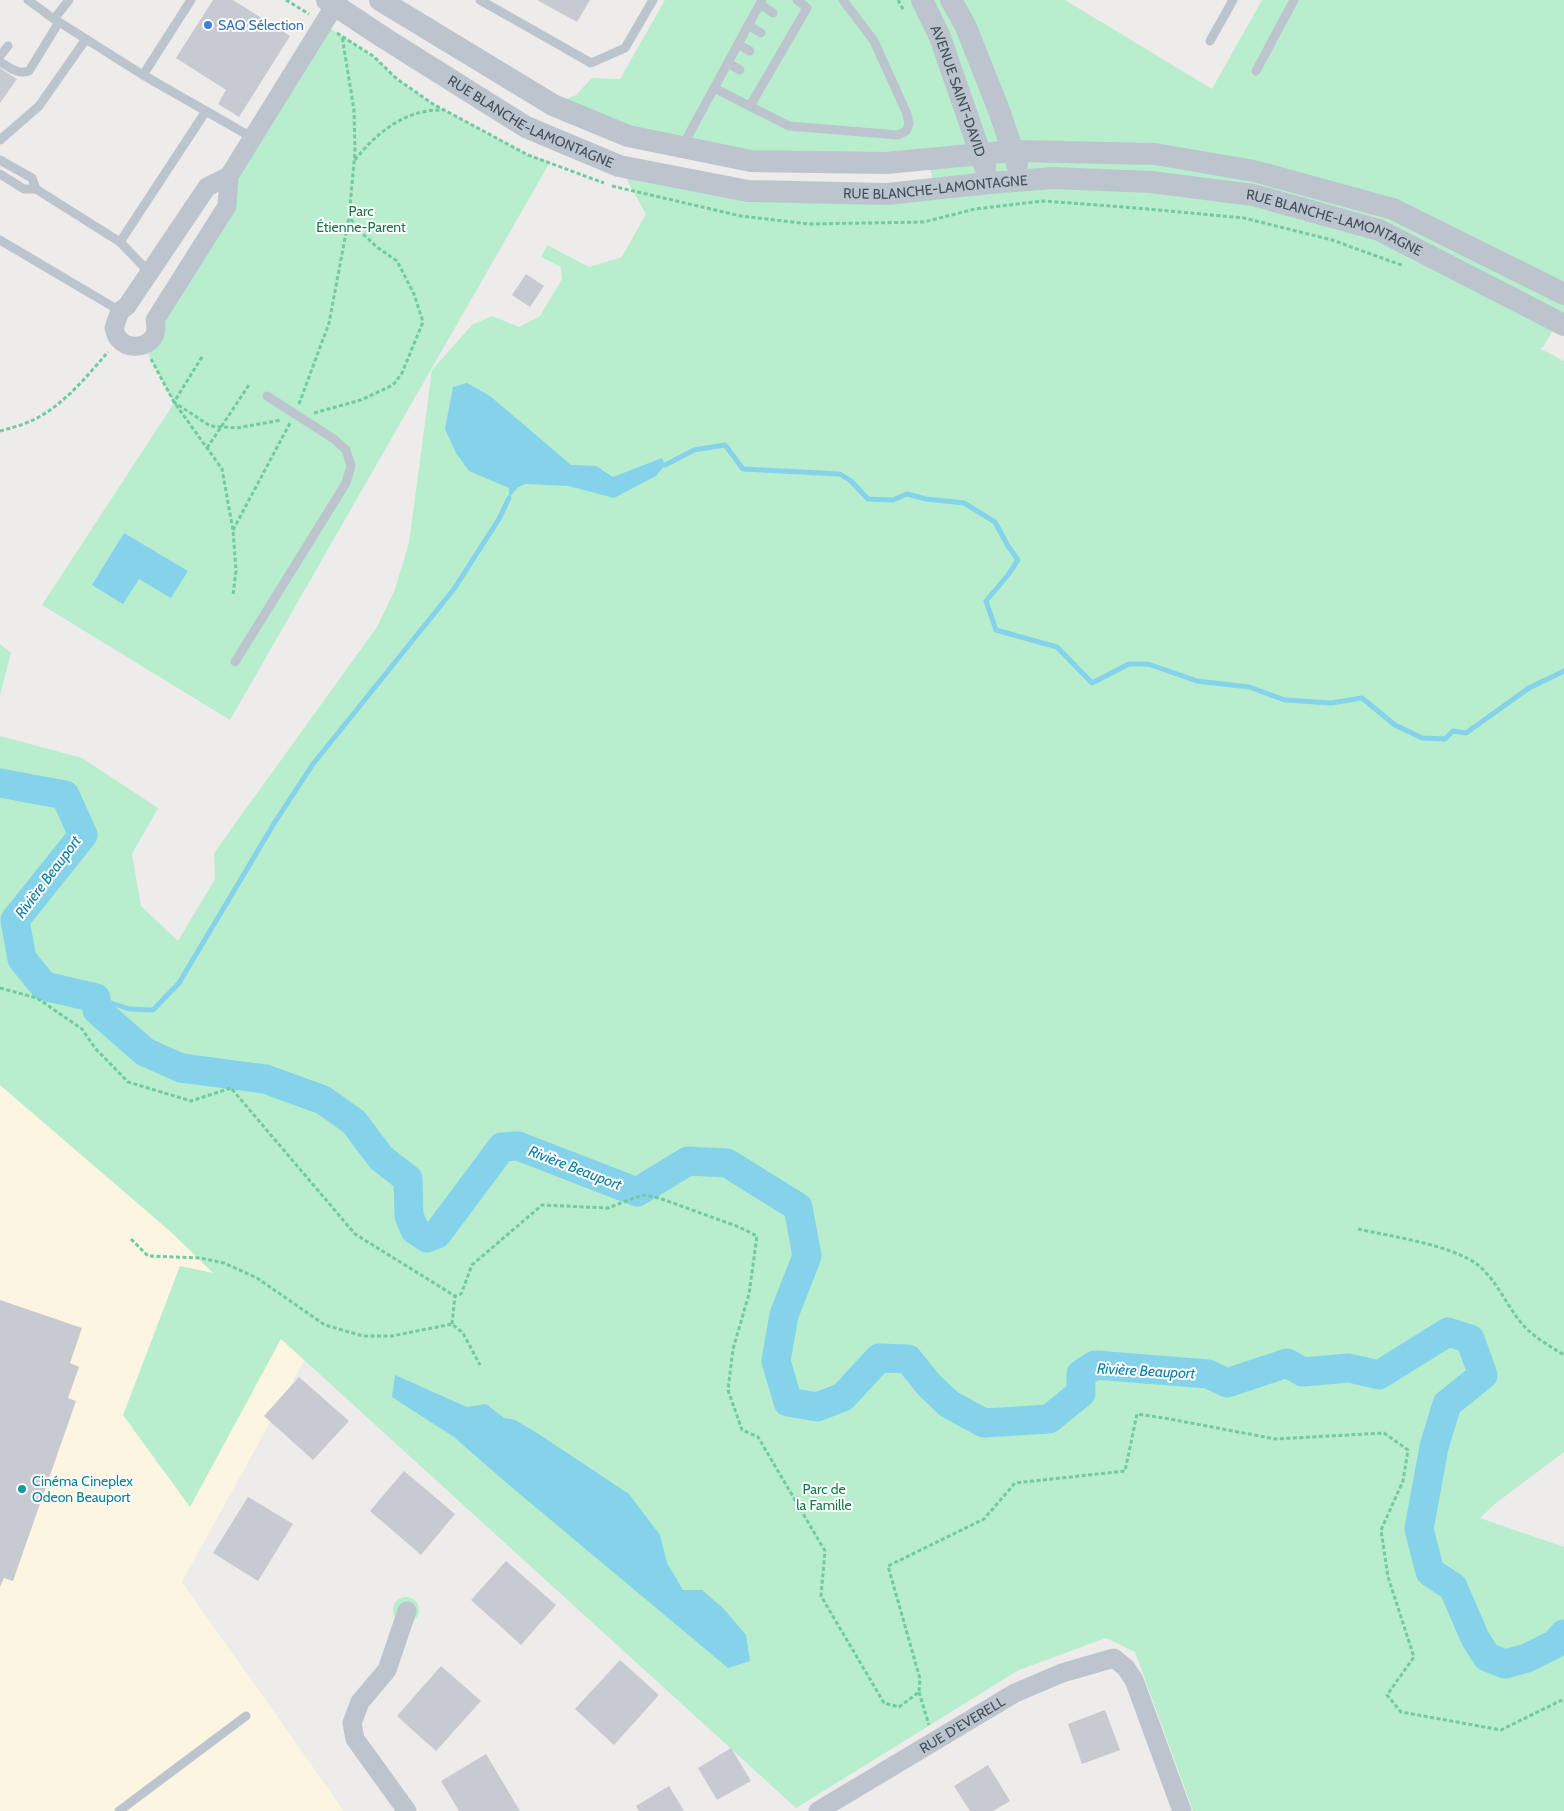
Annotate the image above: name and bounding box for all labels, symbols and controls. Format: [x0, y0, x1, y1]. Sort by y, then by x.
place label: SAQ Sélection [218, 16, 304, 34]
marker: SAQ Sélection [202, 19, 214, 31]
street label: AVENUE SAINT-DAVID [926, 22, 990, 159]
street label: RUE BLANCHE-LAMONTAGNE [444, 71, 617, 172]
street label: RUE BLANCHE-LAMONTAGNE [843, 171, 1028, 203]
street label: RUE BLANCHE-LAMONTAGNE [1245, 185, 1426, 260]
park label: Parc Étienne-Parent [316, 202, 406, 236]
water label: Rivière Beauport [11, 832, 85, 922]
water label: Rivière Beauport [526, 1142, 624, 1194]
water label: Rivière Beauport [1097, 1359, 1196, 1383]
place label: Cinéma Cineplex Odeon Beauport [32, 1472, 133, 1506]
park label: Parc de la Famille [796, 1480, 852, 1514]
marker: Cinéma Cineplex Odeon Beauport [16, 1483, 28, 1495]
street label: RUE D'EVERELL [916, 1692, 1008, 1757]

